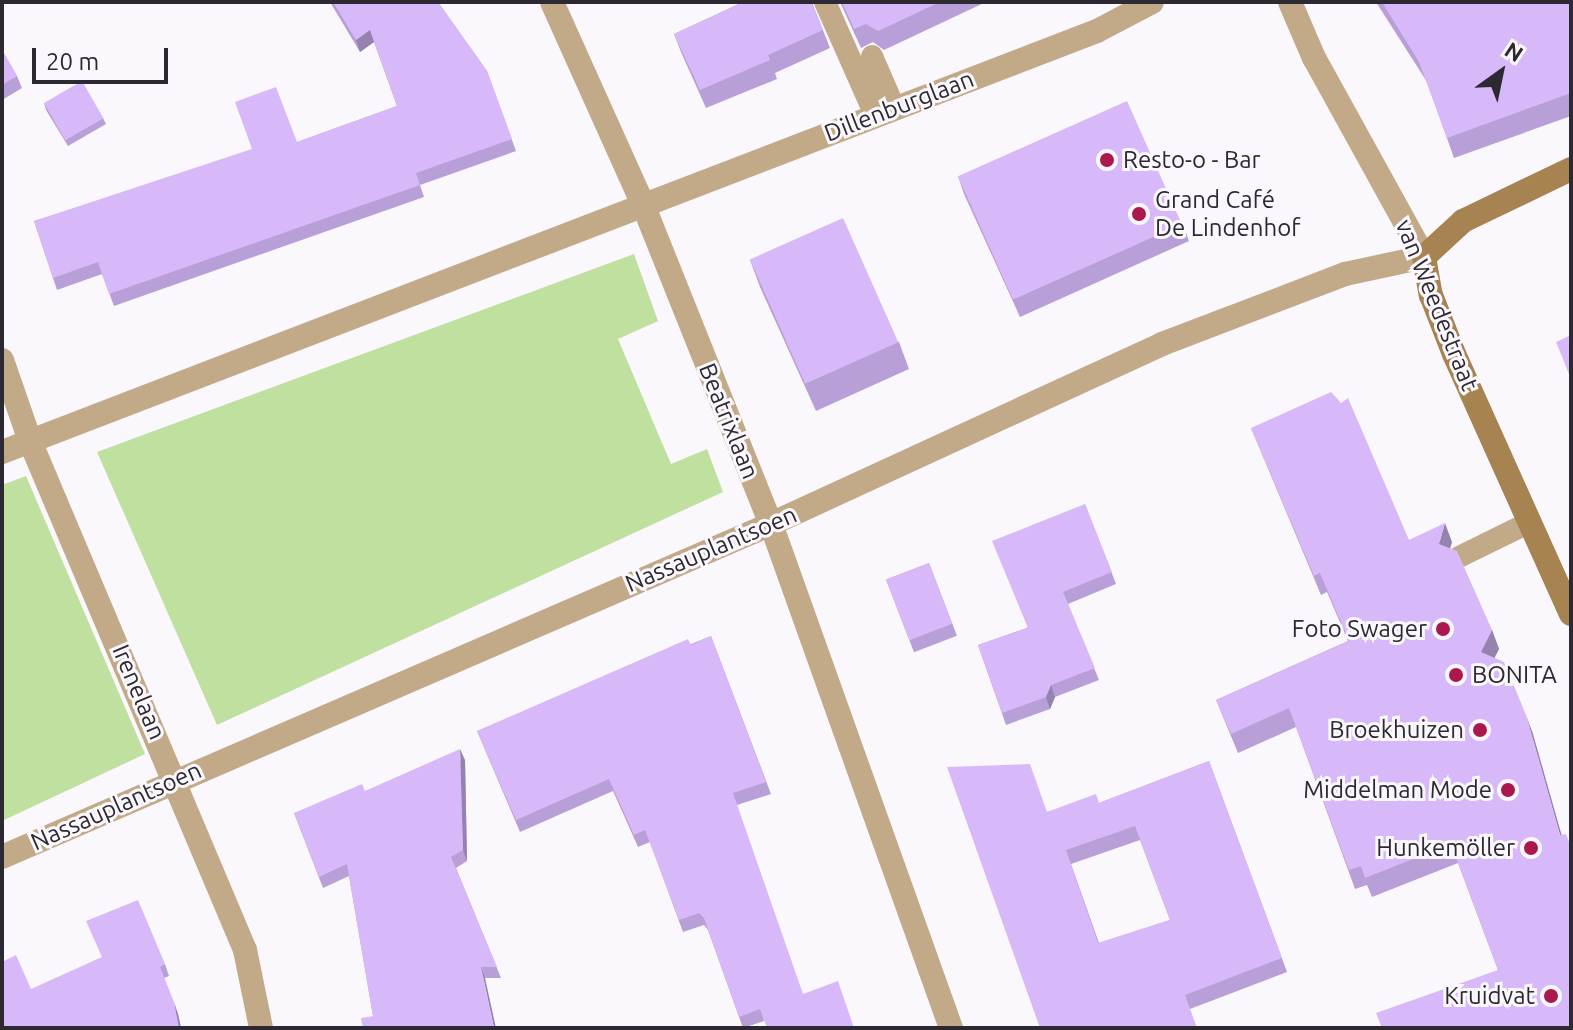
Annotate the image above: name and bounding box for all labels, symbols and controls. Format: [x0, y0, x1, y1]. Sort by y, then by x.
scale bar [36, 32, 172, 82]
north arrow [1461, 32, 1541, 112]
text: N [1501, 36, 1528, 66]
text: 20 m [46, 48, 99, 75]
street label: Dillenburglaan [820, 64, 978, 148]
place label: Resto-o - Bar [1123, 146, 1261, 174]
marker: Resto-o - Bar [1098, 151, 1116, 169]
place label: Grand Café De Lindenhof [1155, 186, 1300, 242]
marker: Grand Café De Lindenhof [1130, 205, 1148, 223]
street label: van Weedestraat [1390, 215, 1484, 395]
street label: Beatrixlaan [693, 359, 765, 483]
street label: Nassauplantsoen [621, 500, 801, 598]
place label: Foto Swager [1292, 615, 1427, 643]
marker: Foto Swager [1434, 620, 1452, 638]
street label: Irenelaan [106, 640, 172, 744]
place label: BONITA [1472, 661, 1557, 689]
marker: BONITA [1447, 666, 1465, 684]
place label: Broekhuizen [1329, 716, 1464, 744]
marker: Broekhuizen [1471, 721, 1489, 739]
street label: Nassauplantsoen [26, 756, 206, 856]
place label: Middelman Mode [1303, 776, 1492, 804]
marker: Middelman Mode [1499, 781, 1517, 799]
place label: Hunkemöller [1376, 834, 1515, 862]
marker: Hunkemöller [1522, 839, 1540, 857]
place label: Kruidvat [1444, 982, 1535, 1010]
marker: Kruidvat [1542, 987, 1560, 1005]

